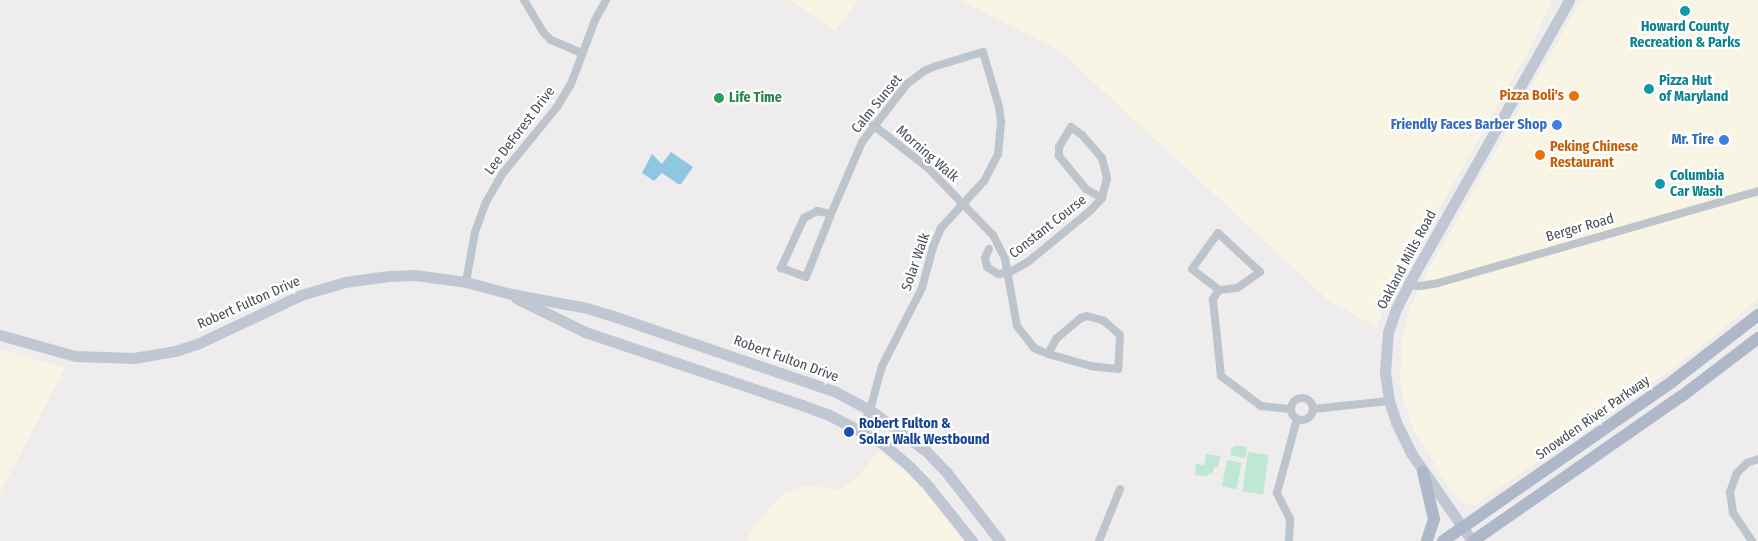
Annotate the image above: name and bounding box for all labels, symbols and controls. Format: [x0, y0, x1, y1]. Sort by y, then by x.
marker: Howard County Recreation & Parks [1679, 5, 1691, 17]
place label: Howard County Recreation & Parks [1630, 19, 1740, 52]
street label: Calm Sunset [848, 71, 906, 137]
place label: Pizza Hut of Maryland [1659, 73, 1728, 105]
marker: Pizza Hut of Maryland [1643, 83, 1655, 95]
street label: Lee DeForest Drive [481, 84, 559, 178]
place label: Pizza Boli's [1499, 88, 1564, 104]
place label: Life Time [729, 90, 782, 106]
marker: Pizza Boli's [1568, 90, 1580, 102]
marker: Life Time [713, 92, 725, 104]
place label: Friendly Faces Barber Shop [1391, 117, 1547, 133]
marker: Friendly Faces Barber Shop [1551, 119, 1563, 131]
street label: Morning Walk [892, 122, 962, 186]
place label: Mr. Tire [1671, 132, 1714, 148]
marker: Mr. Tire [1718, 134, 1730, 146]
place label: Peking Chinese Restaurant [1550, 139, 1638, 172]
marker: Peking Chinese Restaurant [1534, 149, 1546, 161]
place label: Columbia Car Wash [1670, 168, 1724, 200]
marker: Columbia Car Wash [1654, 178, 1666, 190]
street label: Constant Course [1006, 192, 1090, 262]
street label: Oakland Mills Road [1374, 208, 1440, 312]
street label: Berger Road [1544, 210, 1616, 246]
street label: Solar Walk [898, 231, 934, 293]
street label: Robert Fulton Drive [195, 273, 303, 333]
street label: Robert Fulton Drive [731, 332, 841, 386]
street label: Snowden River Parkway [1533, 372, 1653, 464]
place label: Robert Fulton & Solar Walk Westbound [859, 416, 990, 448]
marker: Robert Fulton & Solar Walk Westbound [843, 426, 855, 438]

